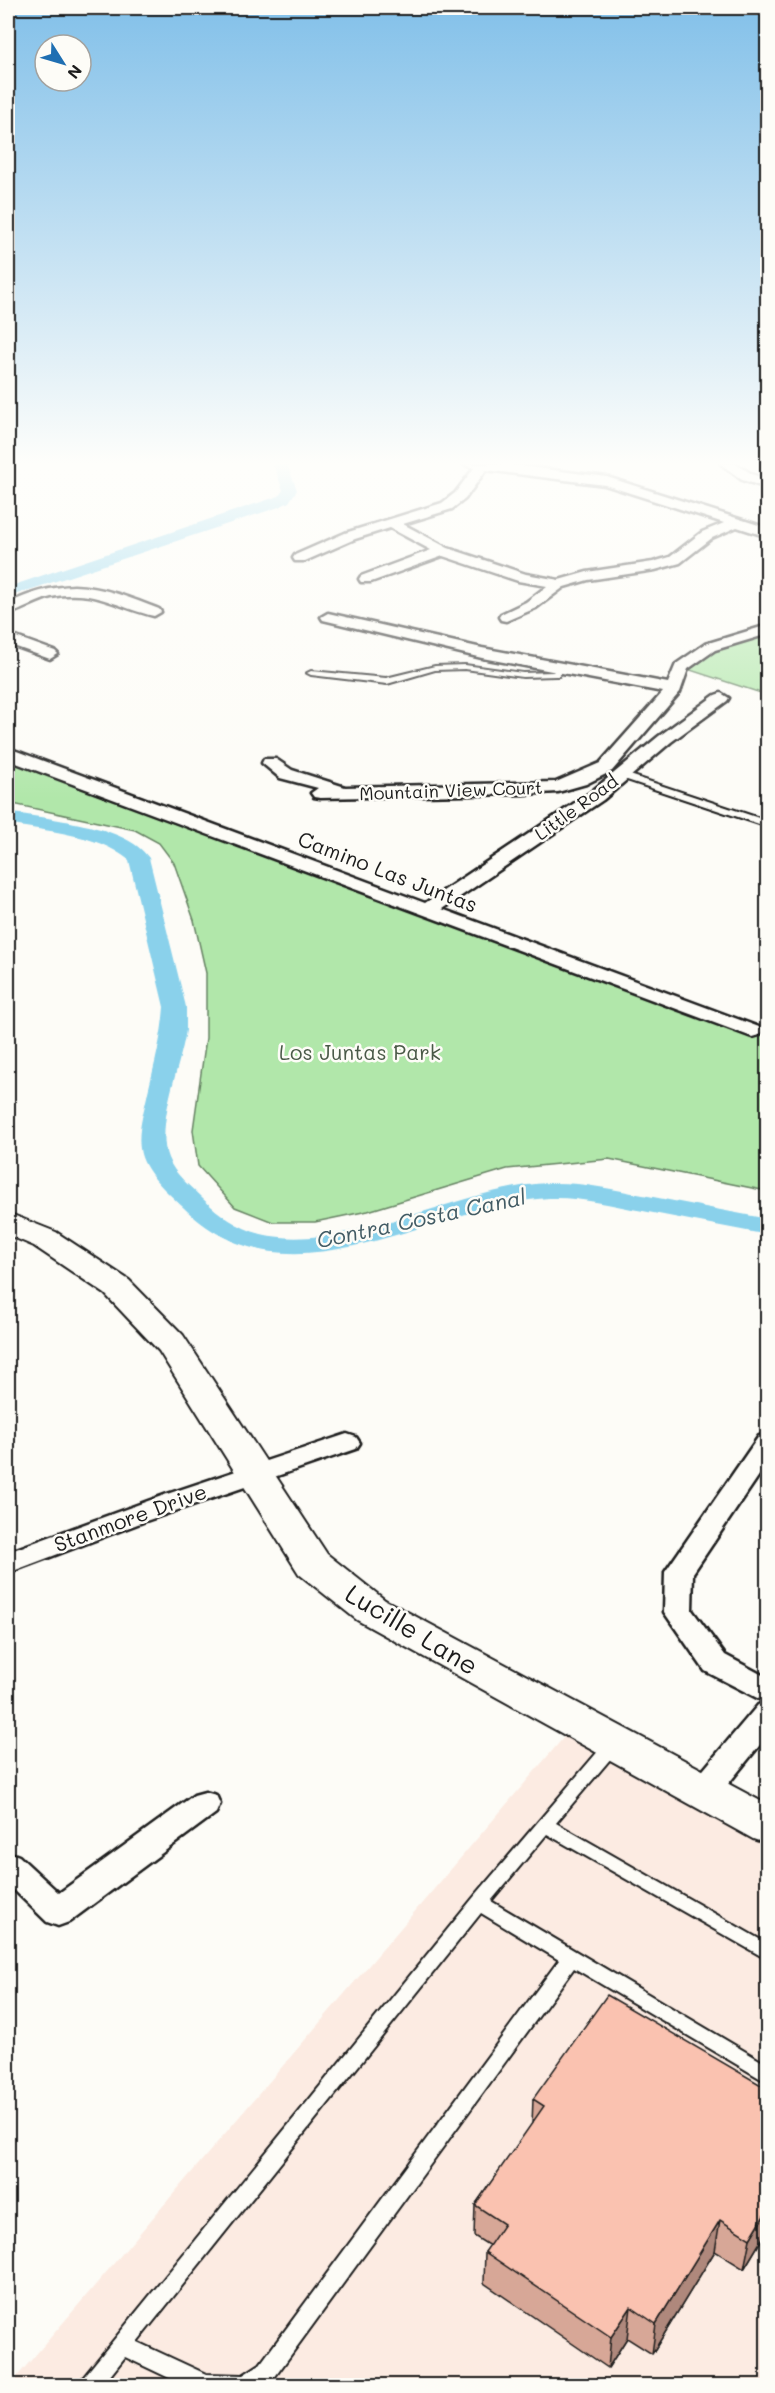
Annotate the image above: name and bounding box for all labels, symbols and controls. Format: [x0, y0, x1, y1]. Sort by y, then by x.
north arrow [33, 33, 93, 93]
text: N [63, 61, 87, 84]
street label: Little Road [530, 769, 622, 845]
street label: Mountain View Court [359, 775, 543, 805]
street label: Camino Las Juntas [294, 824, 482, 918]
park label: Los Juntas Park [279, 1038, 441, 1065]
water label: Contra Costa Canal [314, 1182, 529, 1254]
street label: Stanmore Drive [50, 1477, 210, 1557]
street label: Lucille Lane [339, 1576, 485, 1682]

